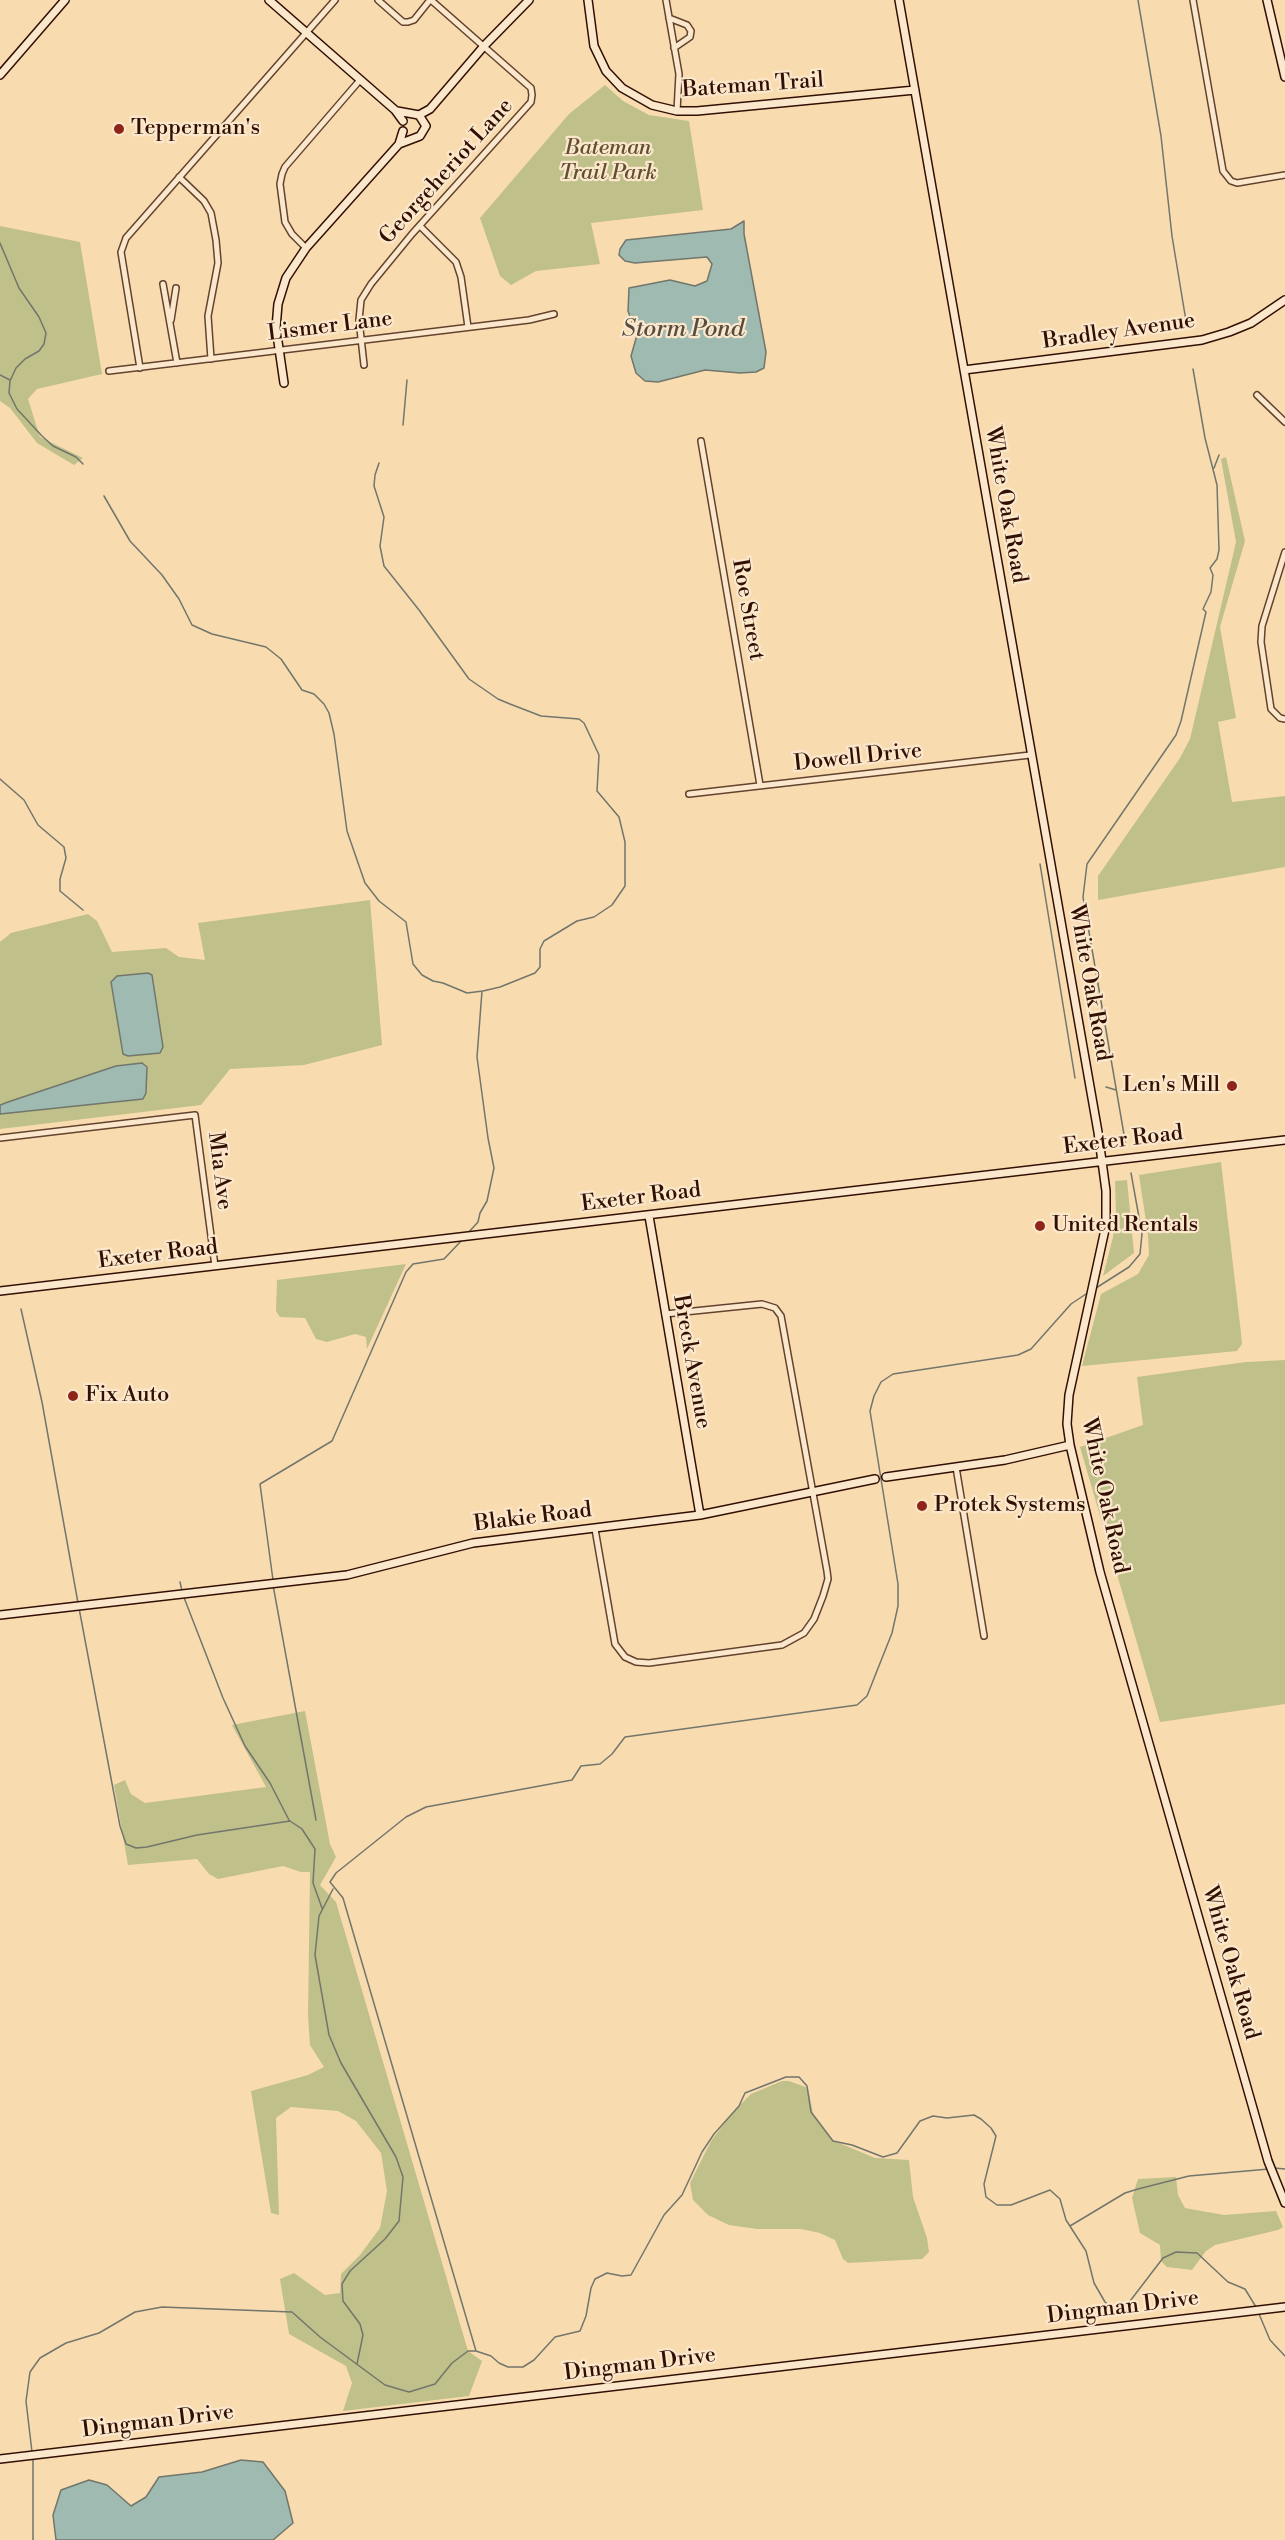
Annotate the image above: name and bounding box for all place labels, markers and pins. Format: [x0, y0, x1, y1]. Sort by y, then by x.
place label: Tepperman's [131, 116, 260, 142]
marker: Tepperman's [112, 122, 126, 136]
place label: Len's Mill [1122, 1073, 1220, 1099]
marker: Len's Mill [1225, 1079, 1239, 1093]
place label: United Rentals [1052, 1213, 1198, 1239]
marker: United Rentals [1033, 1219, 1047, 1233]
place label: Fix Auto [85, 1383, 169, 1409]
marker: Fix Auto [66, 1389, 80, 1403]
place label: Protek Systems [934, 1493, 1086, 1519]
marker: Protek Systems [915, 1499, 929, 1513]

